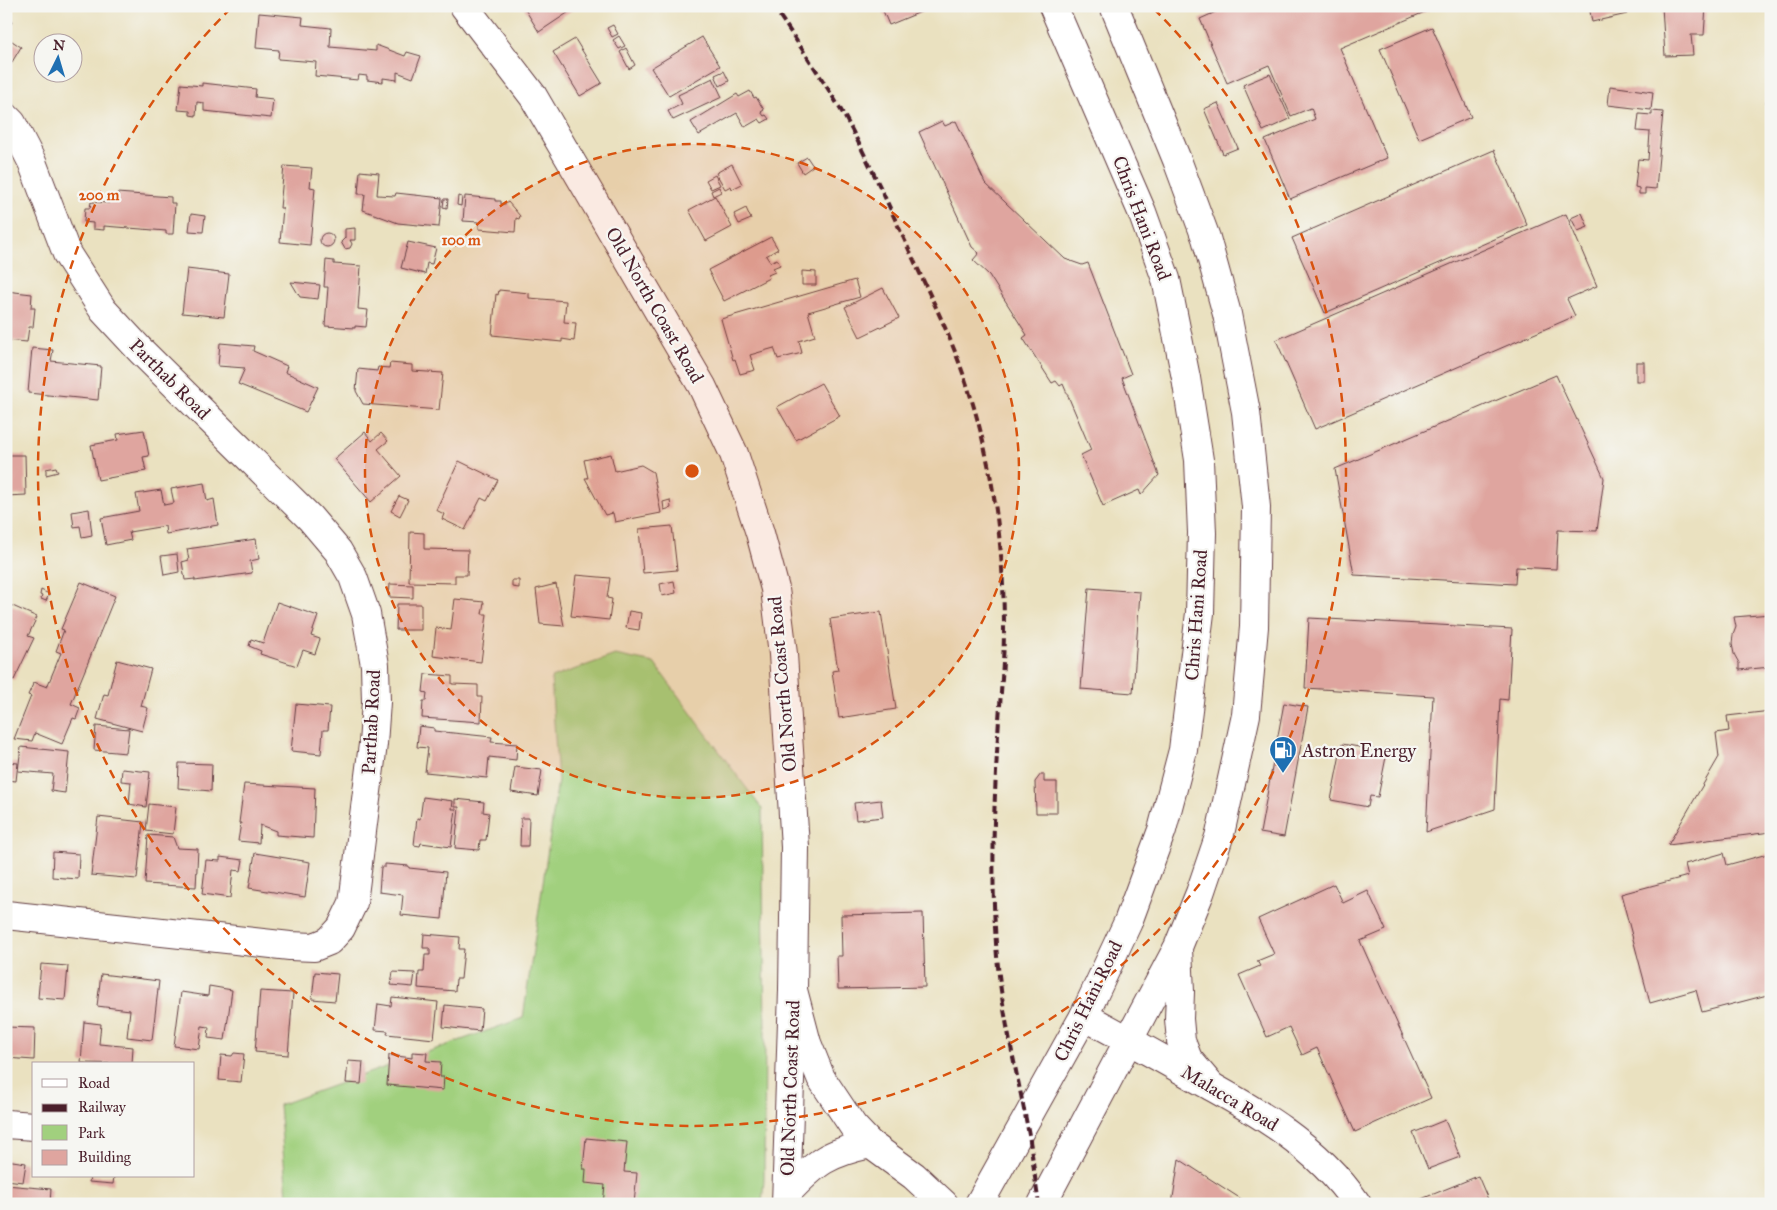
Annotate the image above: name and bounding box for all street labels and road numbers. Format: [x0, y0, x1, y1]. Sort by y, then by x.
street label: Chris Hani Road [1108, 153, 1176, 284]
street label: Old North Coast Road [601, 223, 709, 387]
street label: Parthab Road [125, 334, 216, 425]
street label: Chris Hani Road [1180, 548, 1212, 681]
street label: Old North Coast Road [763, 595, 801, 773]
street label: Parthab Road [357, 669, 385, 775]
street label: Chris Hani Road [1049, 936, 1127, 1065]
street label: Old North Coast Road [775, 999, 805, 1176]
street label: Malacca Road [1177, 1060, 1283, 1136]

